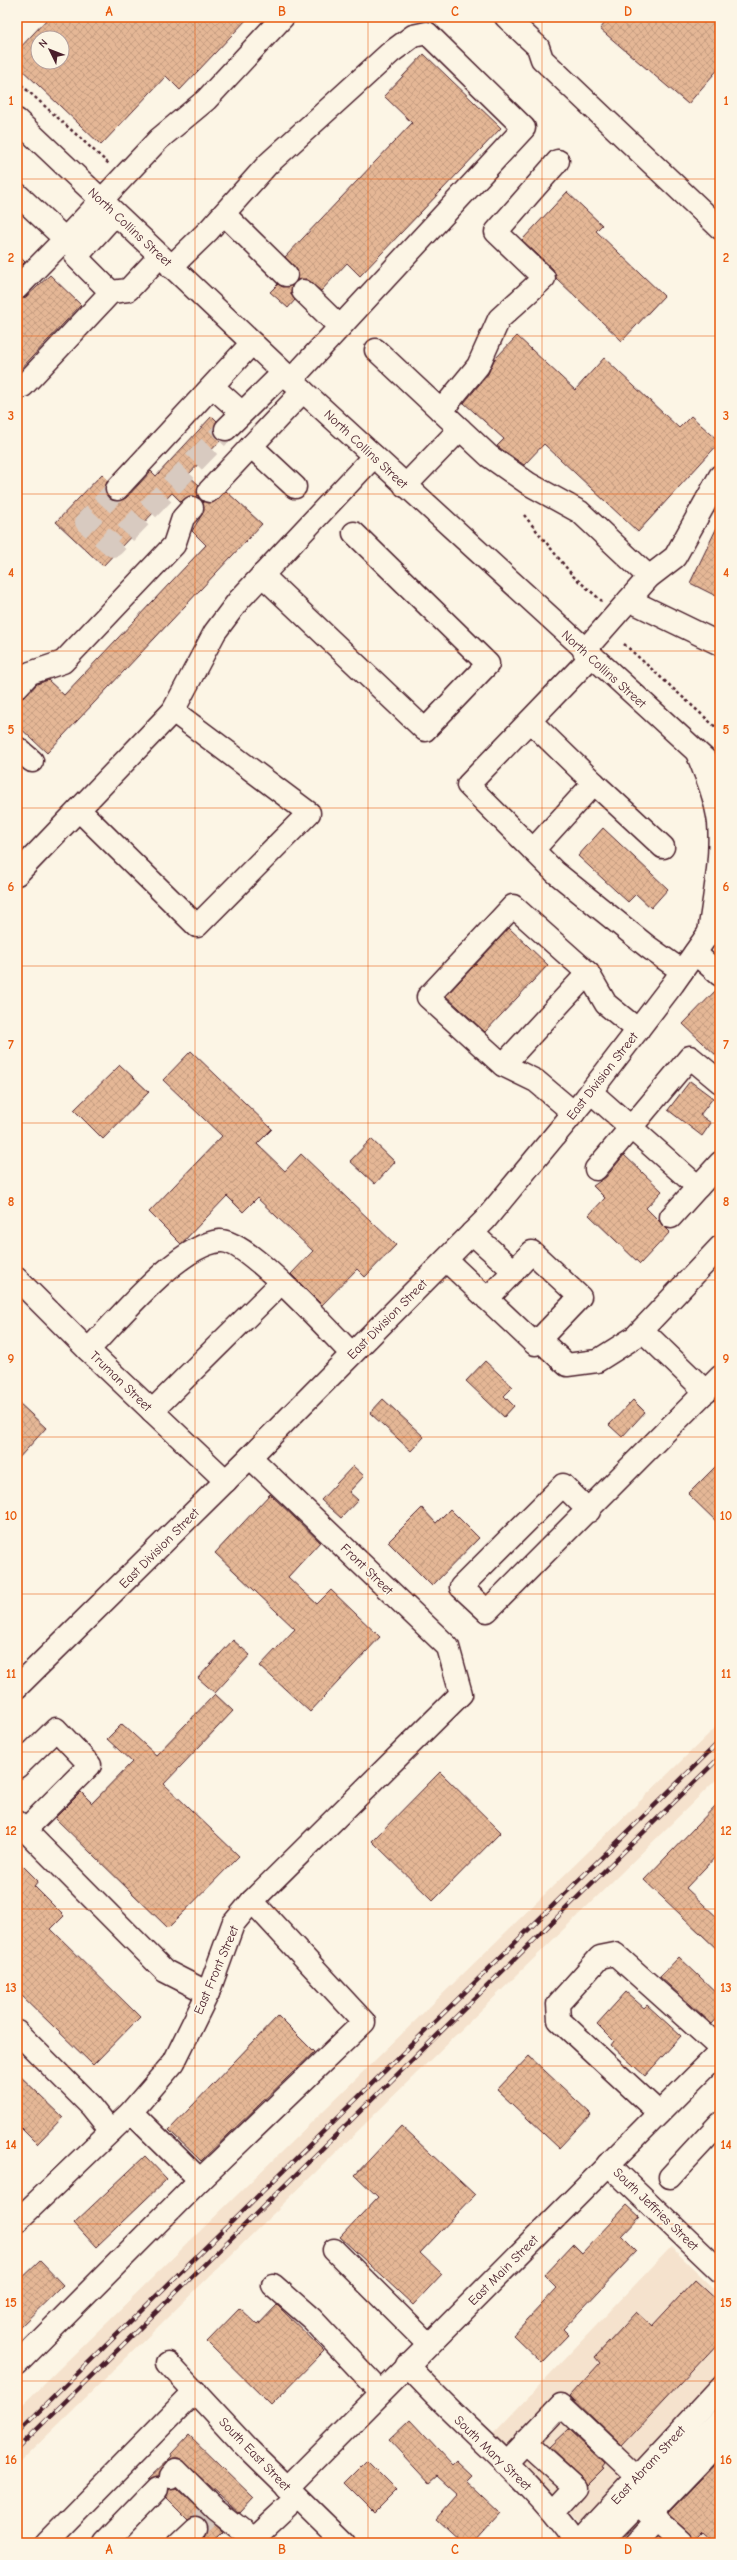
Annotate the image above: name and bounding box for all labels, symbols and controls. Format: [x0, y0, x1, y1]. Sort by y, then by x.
text: A [105, 4, 113, 19]
text: B [278, 4, 286, 19]
text: C [451, 4, 459, 19]
text: D [624, 4, 632, 19]
north arrow [30, 30, 70, 70]
text: N [36, 36, 50, 51]
text: 1 [8, 93, 14, 108]
text: 1 [723, 93, 729, 108]
street label: North Collins Street [85, 184, 176, 270]
text: 2 [8, 250, 14, 265]
text: 2 [723, 250, 729, 265]
street label: North Collins Street [321, 406, 412, 492]
text: 3 [8, 408, 14, 423]
text: 3 [723, 408, 729, 423]
text: 4 [8, 565, 14, 580]
text: 4 [723, 565, 729, 580]
street label: North Collins Street [559, 627, 650, 712]
text: 5 [8, 722, 15, 737]
text: 5 [723, 722, 730, 737]
text: 6 [8, 879, 15, 894]
text: 6 [723, 879, 730, 894]
street label: East Division Street [563, 1028, 642, 1123]
text: 7 [8, 1037, 14, 1052]
text: 7 [723, 1037, 729, 1052]
text: 8 [8, 1194, 14, 1209]
text: 8 [723, 1194, 729, 1209]
street label: East Division Street [344, 1275, 431, 1362]
street label: Truman Street [87, 1348, 156, 1415]
text: 9 [8, 1351, 15, 1366]
text: 9 [723, 1351, 730, 1366]
street label: East Division Street [116, 1504, 203, 1591]
text: 10 [5, 1508, 17, 1523]
text: 10 [720, 1508, 732, 1523]
street label: Front Street [338, 1540, 397, 1599]
text: 11 [6, 1666, 16, 1681]
text: 11 [721, 1666, 731, 1681]
text: 12 [5, 1823, 17, 1838]
text: 12 [720, 1823, 732, 1838]
street label: East Front Street [191, 1922, 242, 2017]
text: 13 [5, 1980, 17, 1995]
text: 13 [720, 1980, 732, 1995]
text: 14 [5, 2137, 17, 2152]
text: 14 [720, 2137, 732, 2152]
street label: South Jeffries Street [610, 2165, 703, 2254]
street label: East Main Street [465, 2231, 542, 2308]
text: 15 [5, 2295, 17, 2310]
text: 15 [720, 2295, 732, 2310]
street label: South Mary Street [451, 2412, 536, 2494]
street label: South East Street [216, 2414, 295, 2495]
street label: East Abram Street [608, 2422, 689, 2507]
text: 16 [5, 2452, 17, 2467]
text: 16 [720, 2452, 732, 2467]
text: A [105, 2542, 113, 2557]
text: B [278, 2542, 286, 2557]
text: C [451, 2542, 459, 2557]
text: D [624, 2542, 632, 2557]

